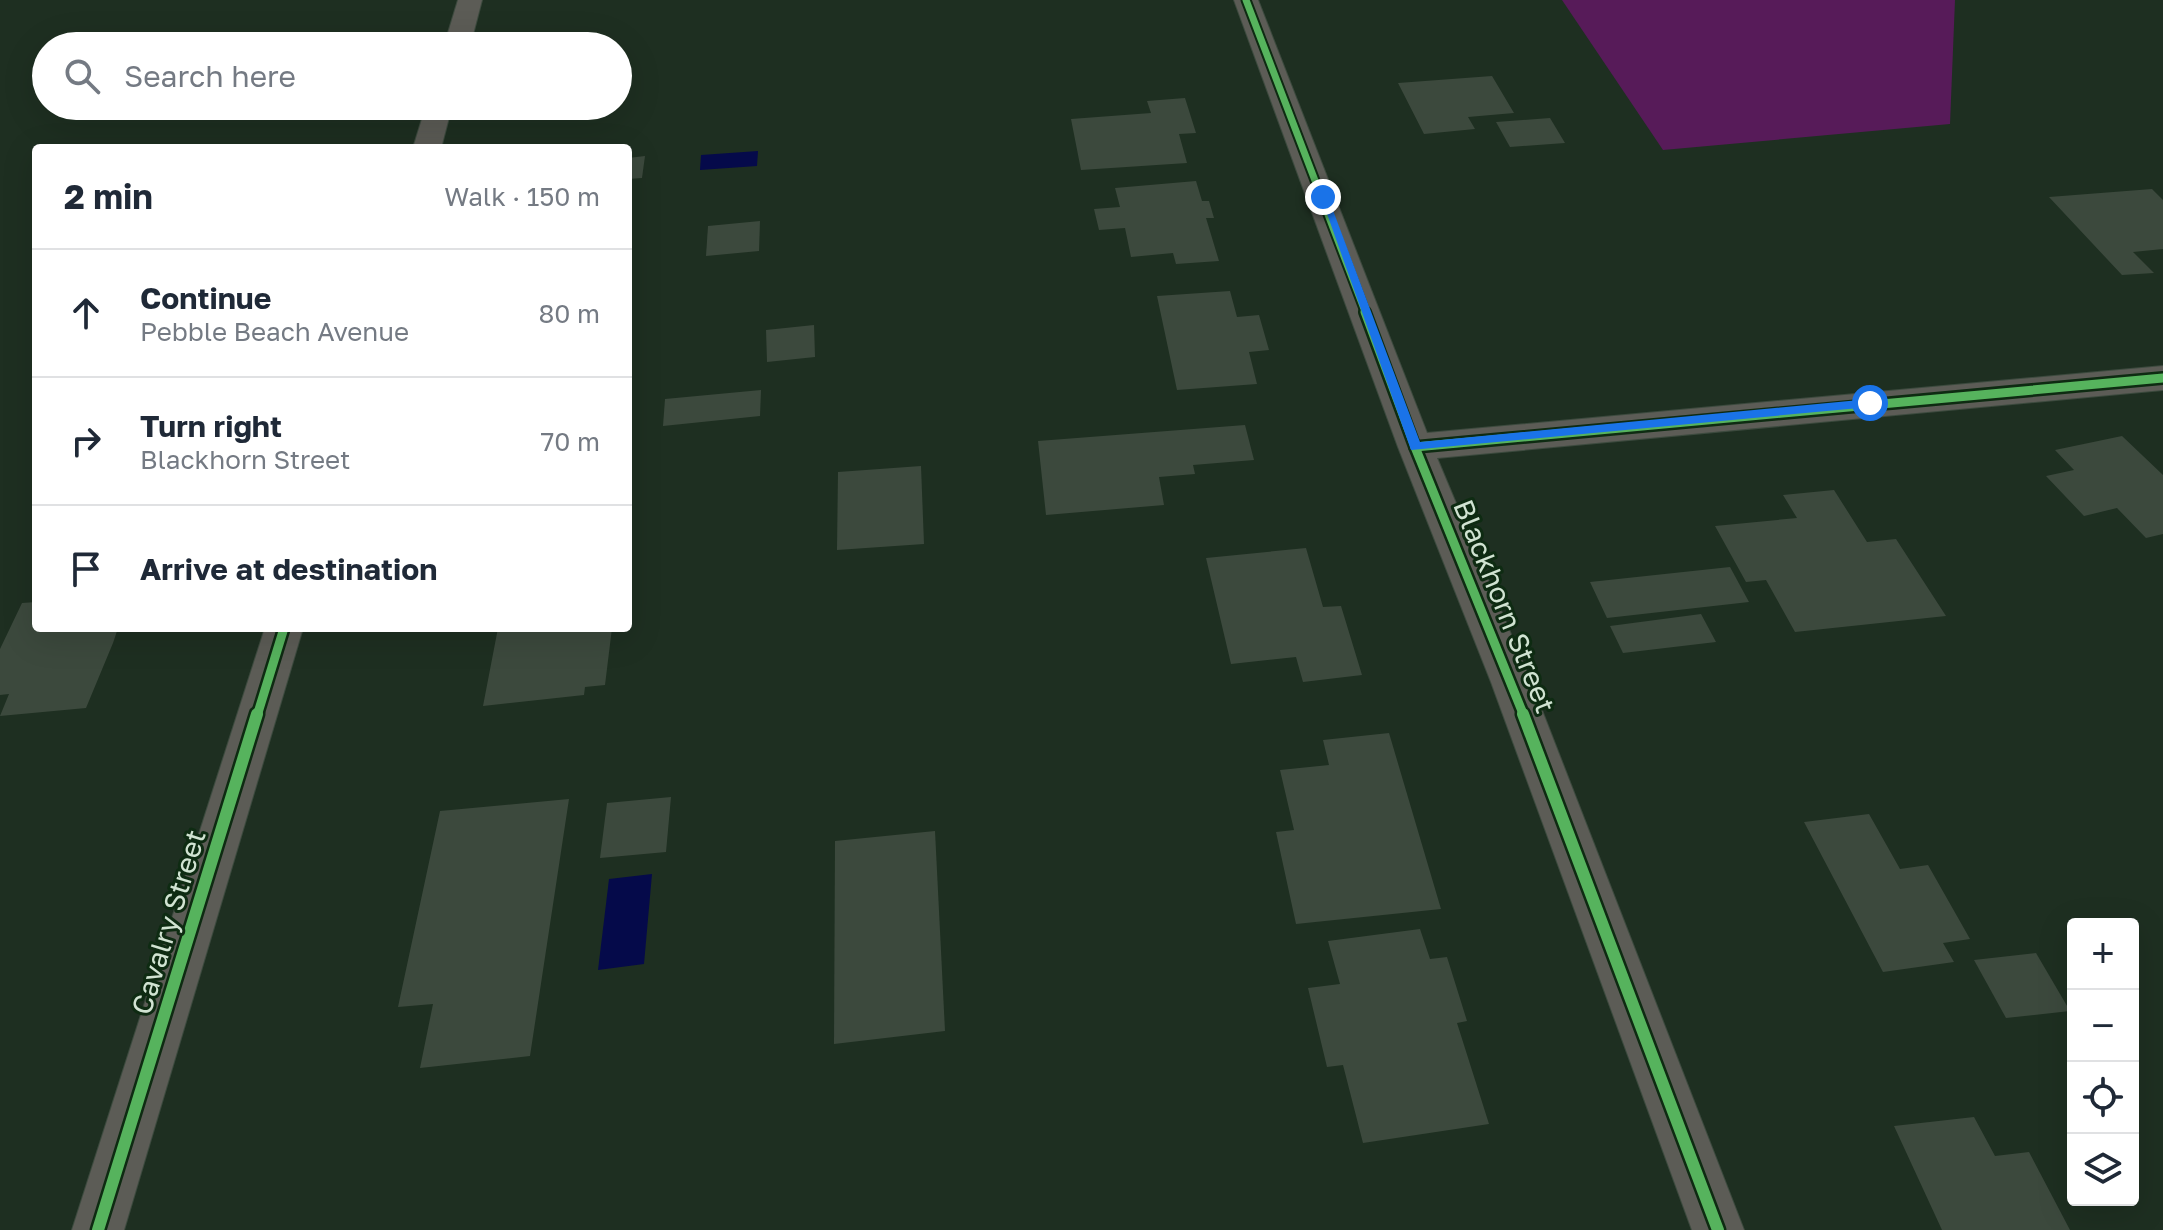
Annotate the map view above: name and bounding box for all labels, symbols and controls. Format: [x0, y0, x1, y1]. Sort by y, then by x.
search box [32, 32, 632, 120]
icon: search [60, 54, 104, 98]
text: Search here [124, 58, 296, 94]
text: 2 min [64, 176, 153, 216]
route end [1305, 179, 1341, 215]
text: Walk · 150 m [444, 181, 600, 212]
text: Continue [140, 280, 271, 316]
icon: ahead [64, 291, 108, 335]
text: 80 m [539, 298, 600, 329]
text: Pebble Beach Avenue [140, 316, 409, 347]
route start [1852, 385, 1888, 421]
text: Turn right [140, 408, 282, 444]
icon: right [64, 419, 108, 463]
text: 70 m [541, 426, 600, 457]
text: Blackhorn Street [140, 444, 350, 475]
street label: Blackhorn Street [1447, 495, 1563, 717]
icon: arrive [64, 547, 108, 591]
text: Arrive at destination [140, 551, 437, 587]
street label: Cavalry Street [124, 826, 212, 1018]
map controls [2067, 918, 2139, 1206]
button: + [2067, 918, 2139, 990]
button: − [2067, 990, 2139, 1062]
button: locate [2067, 1062, 2139, 1134]
button: layers [2067, 1134, 2139, 1206]

